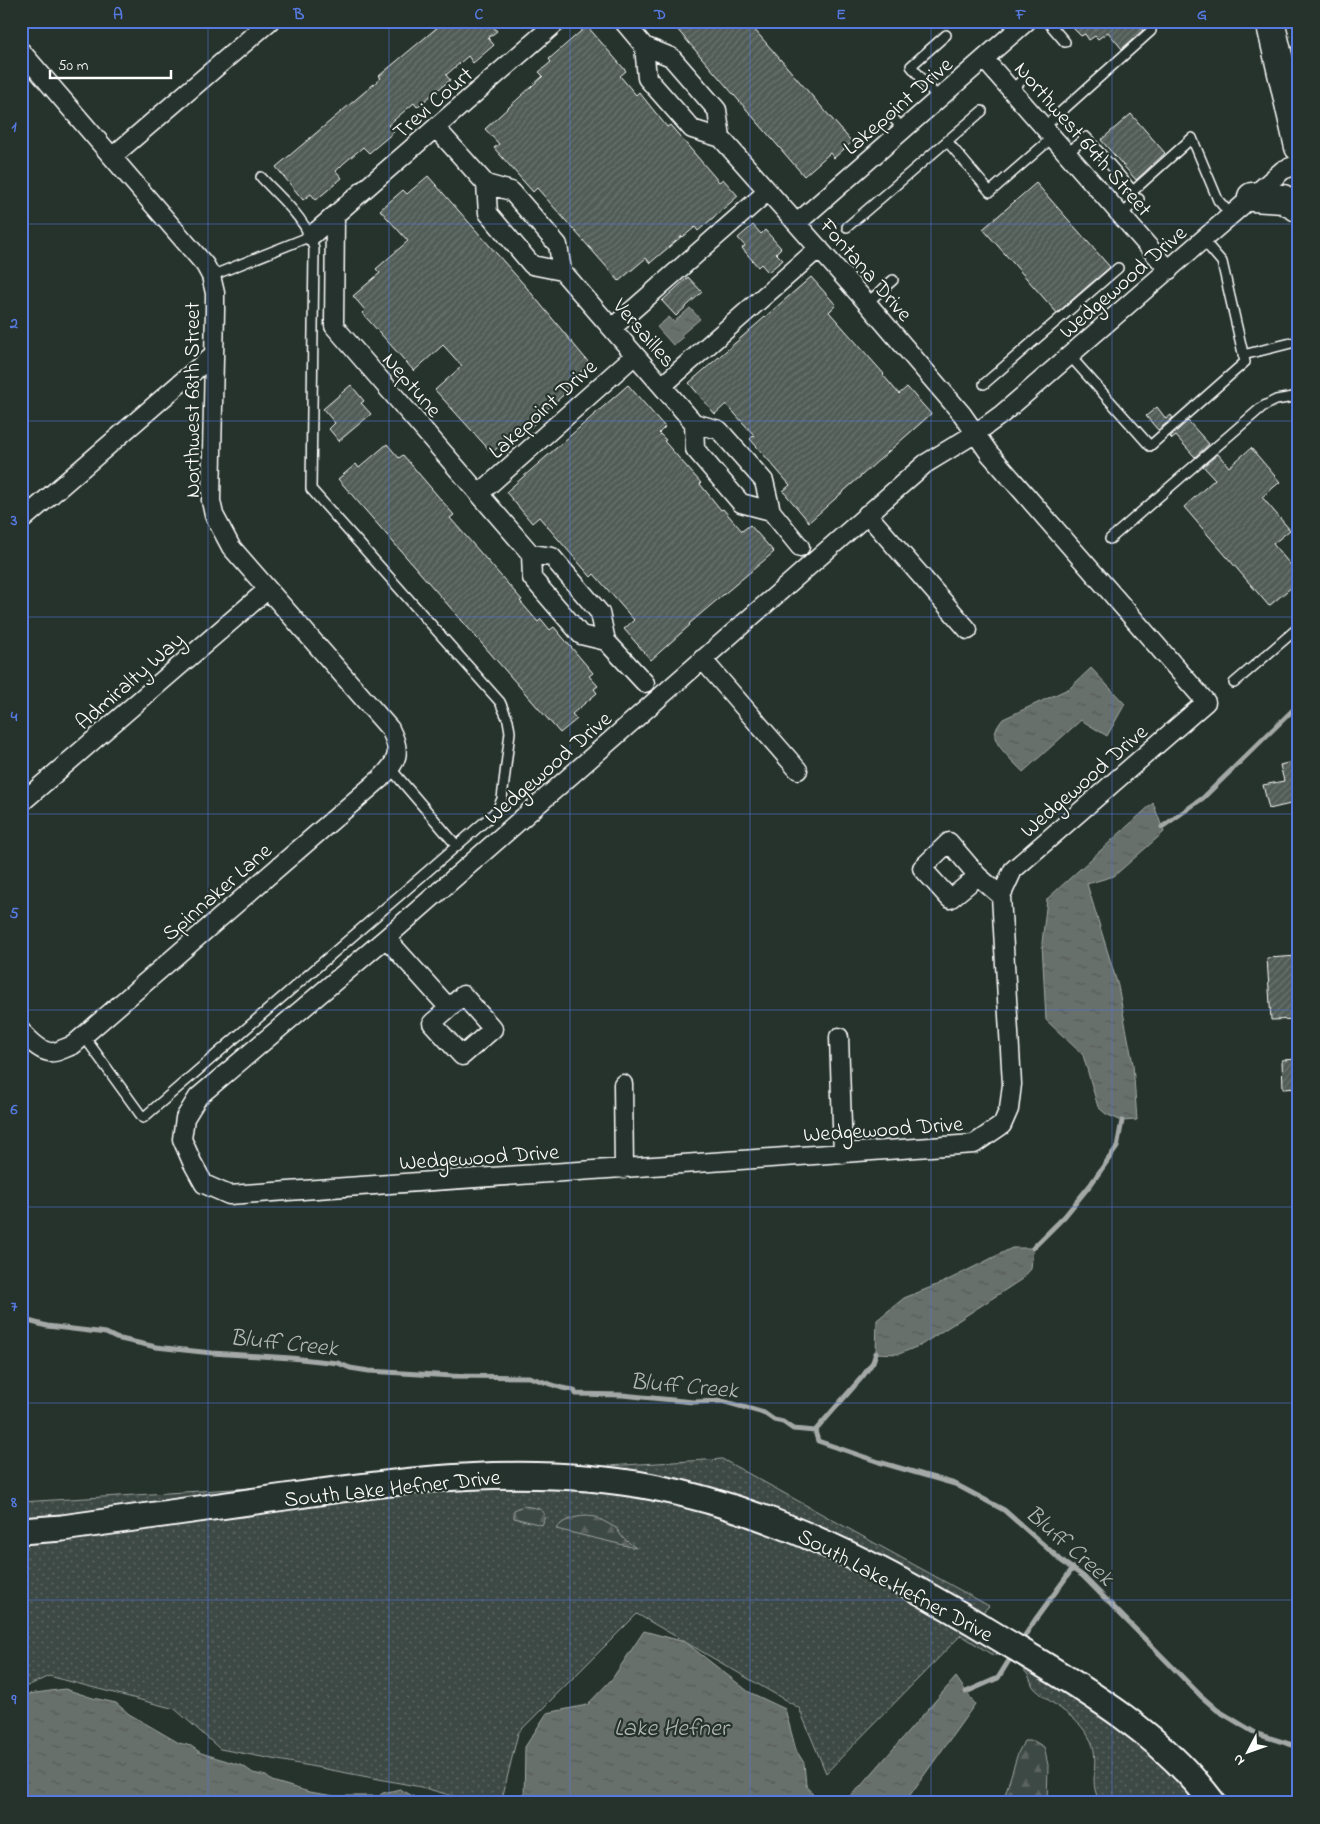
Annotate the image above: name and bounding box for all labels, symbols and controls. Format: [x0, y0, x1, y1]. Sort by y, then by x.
text: A [113, 3, 123, 27]
text: B [293, 3, 305, 27]
text: C [475, 3, 484, 27]
text: D [653, 3, 666, 27]
text: E [836, 3, 846, 27]
text: F [1015, 3, 1027, 27]
text: G [1197, 3, 1207, 27]
scale bar [50, 48, 171, 80]
street label: Lakepoint Drive [837, 50, 961, 164]
text: 50 m [58, 55, 89, 77]
street label: Northwest 64th Street [1005, 55, 1159, 225]
street label: Trevi Court [387, 60, 482, 148]
text: 1 [11, 115, 17, 139]
street label: Fontana Drive [810, 211, 919, 330]
street label: Wedgewood Drive [1053, 219, 1196, 349]
street label: Versailles [603, 292, 682, 376]
street label: Northwest 68th Street [178, 301, 210, 498]
text: 2 [9, 312, 18, 336]
street label: Neptune [373, 346, 448, 426]
street label: Lakepoint Drive [483, 353, 606, 468]
text: 3 [10, 509, 18, 533]
street label: Admiralty Way [69, 626, 193, 740]
text: 4 [10, 705, 18, 729]
street label: Wedgewood Drive [478, 705, 621, 835]
street label: Wedgewood Drive [1014, 718, 1157, 848]
street label: Spinnaker Lane [156, 836, 280, 950]
text: 5 [9, 902, 19, 926]
text: 6 [9, 1098, 18, 1122]
street label: Wedgewood Drive [802, 1109, 964, 1154]
street label: Wedgewood Drive [398, 1137, 560, 1182]
text: 7 [11, 1295, 18, 1319]
water label: Bluff Creek [228, 1321, 341, 1368]
water label: Bluff Creek [628, 1365, 741, 1410]
street label: South Lake Hefner Drive [282, 1463, 502, 1517]
text: 8 [10, 1491, 17, 1515]
water label: Bluff Creek [1016, 1498, 1122, 1597]
street label: South Lake Hefner Drive [791, 1521, 998, 1652]
text: 9 [11, 1688, 17, 1712]
water label: Lake Hefner [614, 1712, 731, 1747]
north arrow [1222, 1726, 1272, 1776]
text: N [1228, 1749, 1250, 1770]

